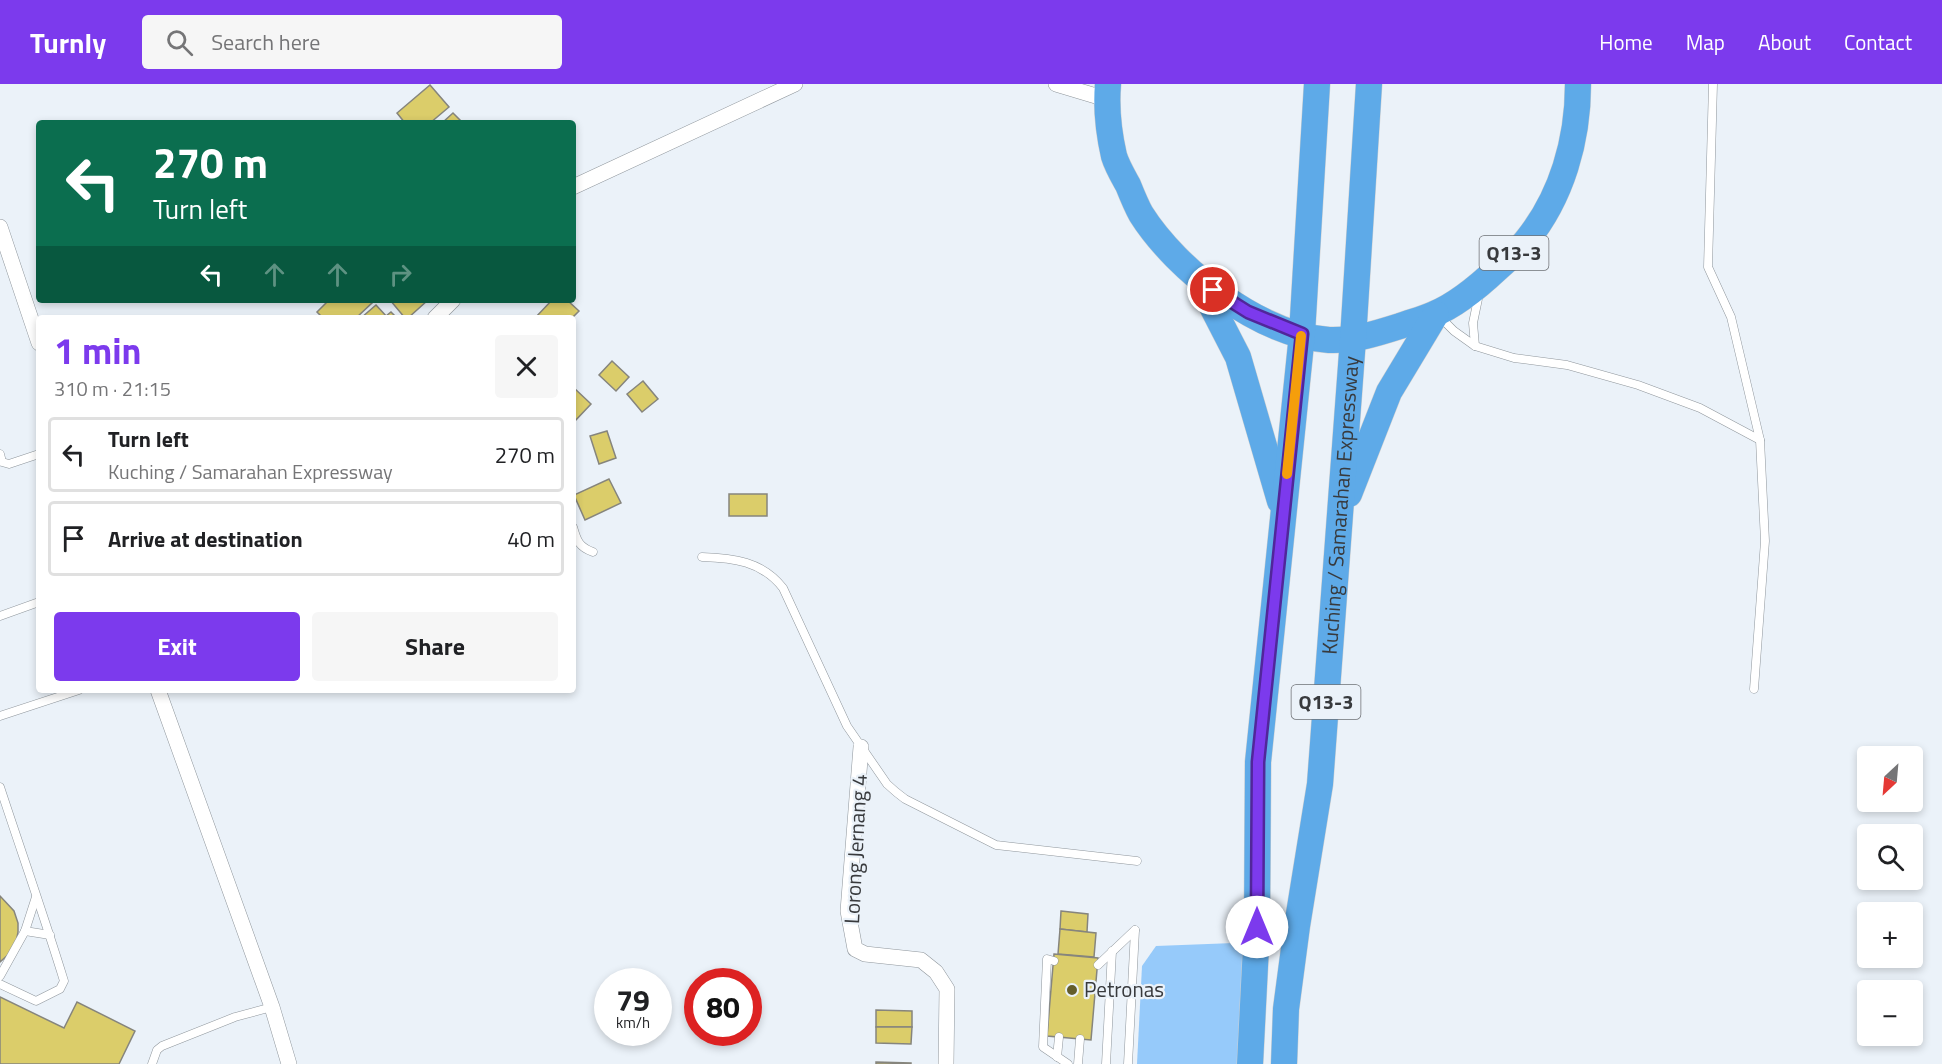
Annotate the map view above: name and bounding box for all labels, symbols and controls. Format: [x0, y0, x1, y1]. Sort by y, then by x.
search box [142, 15, 562, 69]
text: Turnly [30, 21, 106, 64]
text: Search here [211, 25, 320, 59]
icon: search [163, 26, 196, 59]
text: Home [1599, 26, 1653, 58]
text: Map [1686, 26, 1725, 58]
text: About [1758, 26, 1811, 58]
text: Contact [1844, 26, 1912, 58]
text: 270 m [153, 130, 268, 194]
icon: left [54, 144, 132, 222]
text: Turn left [153, 188, 247, 229]
road number: Q13-3 [1480, 236, 1549, 270]
icon: left [195, 258, 228, 291]
icon: ahead [258, 258, 291, 291]
icon: ahead [321, 258, 354, 291]
icon: right [384, 258, 417, 291]
pin [1187, 264, 1238, 315]
icon: arrive [1196, 273, 1229, 306]
text: 1 min [54, 323, 141, 378]
button: close [495, 335, 558, 398]
street label: Kuching / Samarahan Expressway [1313, 355, 1367, 656]
text: 310 m · 21:15 [54, 373, 171, 404]
text: Turn left [108, 422, 189, 456]
icon: left [57, 438, 90, 471]
text: 270 m [495, 438, 555, 472]
text: Kuching / Samarahan Expressway [108, 456, 393, 487]
icon: arrive [57, 522, 90, 555]
text: Arrive at destination [108, 522, 303, 556]
text: 40 m [507, 522, 555, 556]
button: Exit [54, 612, 300, 681]
button: Share [312, 612, 558, 681]
road number: Q13-3 [1292, 685, 1360, 719]
north arrow [1857, 746, 1923, 812]
map controls [1857, 746, 1923, 1046]
street label: Lorong Jernang 4 [835, 773, 875, 925]
button: search [1857, 824, 1923, 890]
position arrow [1225, 895, 1289, 959]
button: + [1857, 902, 1923, 968]
speed limit sign: 80 [684, 968, 762, 1046]
place label: Petronas [1084, 973, 1164, 1005]
text: 79 [616, 977, 650, 1023]
button: − [1857, 980, 1923, 1046]
marker: Petronas [1065, 983, 1079, 997]
text: km/h [616, 1011, 650, 1034]

